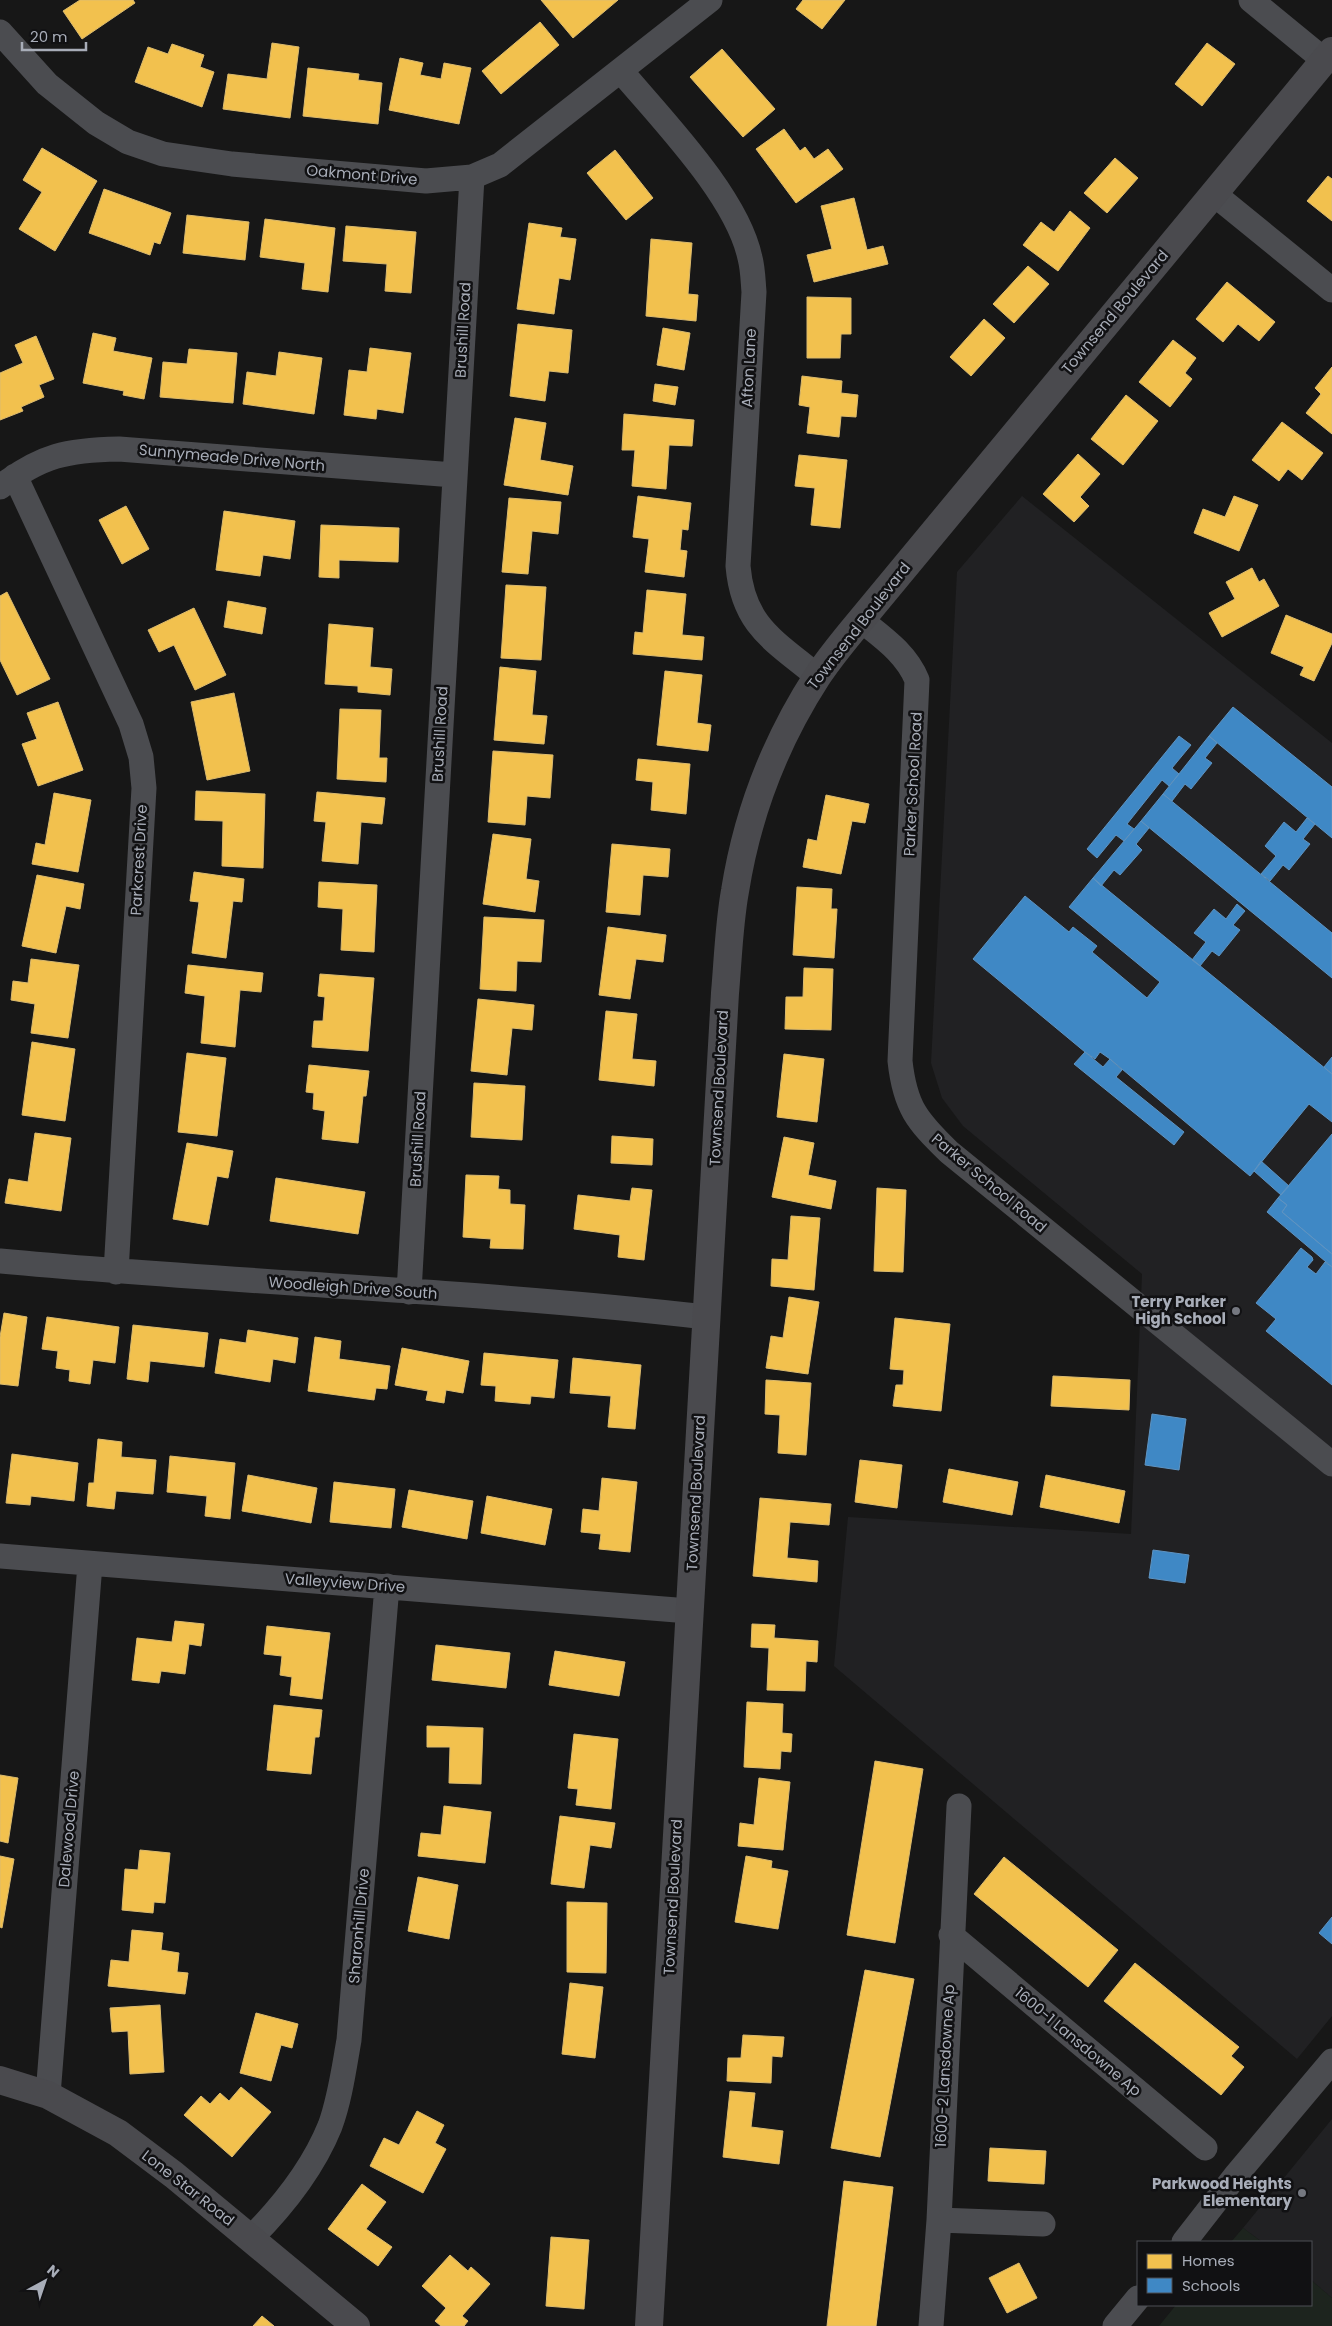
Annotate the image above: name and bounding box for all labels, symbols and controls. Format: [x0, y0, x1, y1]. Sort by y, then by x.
scale bar [22, 20, 86, 52]
text: 20 m [30, 26, 68, 47]
street label: Oakmont Drive [306, 159, 418, 190]
street label: Townsend Boulevard [1056, 245, 1173, 378]
street label: Brushill Road [450, 282, 475, 378]
street label: Afton Lane [736, 328, 761, 408]
street label: Sunnymeade Drive North [138, 439, 326, 476]
street label: Townsend Boulevard [802, 558, 915, 694]
street label: Brushill Road [427, 686, 452, 782]
street label: Parker School Road [898, 711, 927, 857]
street label: Parkcrest Drive [125, 804, 152, 916]
street label: Townsend Boulevard [704, 1009, 733, 1167]
street label: Brushill Road [405, 1091, 430, 1187]
street label: Parker School Road [927, 1128, 1051, 1237]
street label: Woodleigh Drive South [268, 1271, 438, 1304]
place label: Terry Parker High School [1131, 1291, 1227, 1329]
marker: Terry Parker High School [1230, 1305, 1242, 1317]
street label: Townsend Boulevard [681, 1414, 710, 1572]
street label: Valleyview Drive [284, 1568, 406, 1597]
street label: Dalewood Drive [53, 1770, 84, 1888]
street label: Townsend Boulevard [658, 1818, 687, 1976]
street label: Sharonhill Drive [343, 1867, 374, 1984]
street label: 1600-1 Lansdowne Ap [1010, 1982, 1146, 2101]
street label: 1600-2 Lansdowne Ap [930, 1984, 959, 2148]
street label: Lone Star Road [138, 2145, 239, 2230]
place label: Parkwood Heights Elementary [1152, 2173, 1293, 2211]
marker: Parkwood Heights Elementary [1296, 2187, 1308, 2199]
legend [1137, 2241, 1312, 2306]
text: Homes [1182, 2250, 1235, 2271]
north arrow [20, 2256, 70, 2306]
text: N [43, 2260, 64, 2282]
text: Schools [1182, 2275, 1240, 2296]

